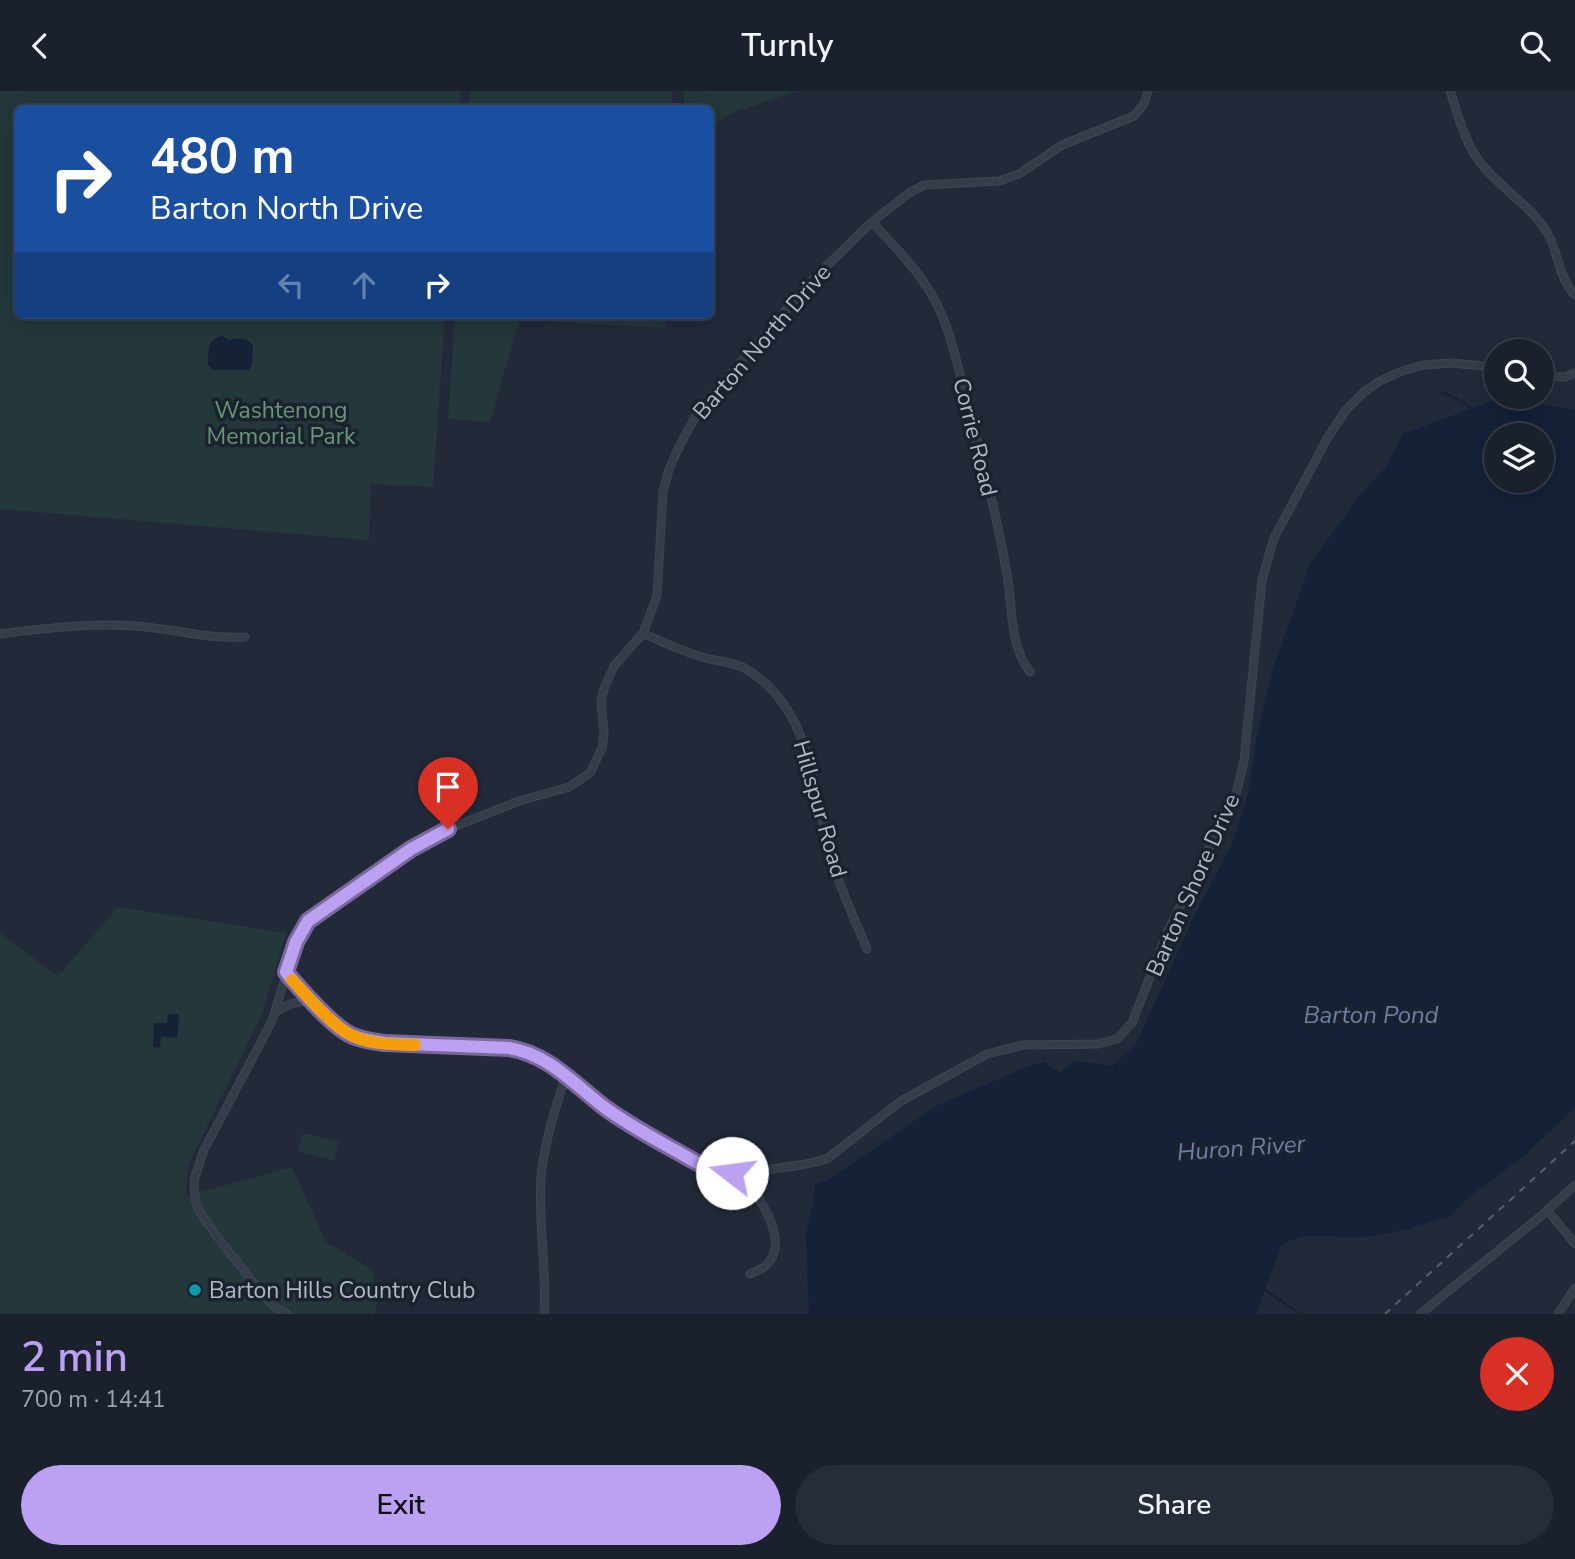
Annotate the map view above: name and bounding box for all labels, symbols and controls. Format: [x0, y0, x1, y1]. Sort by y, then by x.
text: Turnly [742, 24, 833, 67]
icon: back [21, 27, 59, 65]
icon: search [1516, 27, 1554, 65]
text: 480 m [150, 123, 294, 190]
icon: right [35, 133, 126, 224]
text: Barton North Drive [150, 187, 423, 230]
street label: Barton North Drive [686, 258, 838, 426]
icon: left [272, 266, 310, 304]
icon: ahead [345, 266, 383, 304]
icon: right [418, 266, 456, 304]
map controls [1484, 339, 1554, 493]
button: search [1484, 339, 1554, 409]
street label: Corrie Road [945, 375, 1005, 499]
park label: Washtenong Memorial Park [207, 395, 356, 452]
button: layers [1484, 423, 1554, 493]
street label: Hillspur Road [786, 737, 854, 881]
pin [418, 757, 478, 829]
icon: arrive [429, 768, 467, 806]
street label: Barton Shore Drive [1139, 789, 1247, 981]
water label: Barton Pond [1303, 999, 1439, 1031]
water label: Huron River [1176, 1127, 1308, 1168]
position arrow [695, 1136, 769, 1210]
place label: Barton Hills Country Club [209, 1275, 475, 1306]
marker: Barton Hills Country Club [187, 1282, 203, 1298]
text: 2 min [21, 1329, 128, 1386]
button: close [1480, 1337, 1554, 1411]
text: 700 m · 14:41 [21, 1384, 166, 1415]
button: Exit [21, 1465, 781, 1545]
button: Share [795, 1465, 1554, 1545]

